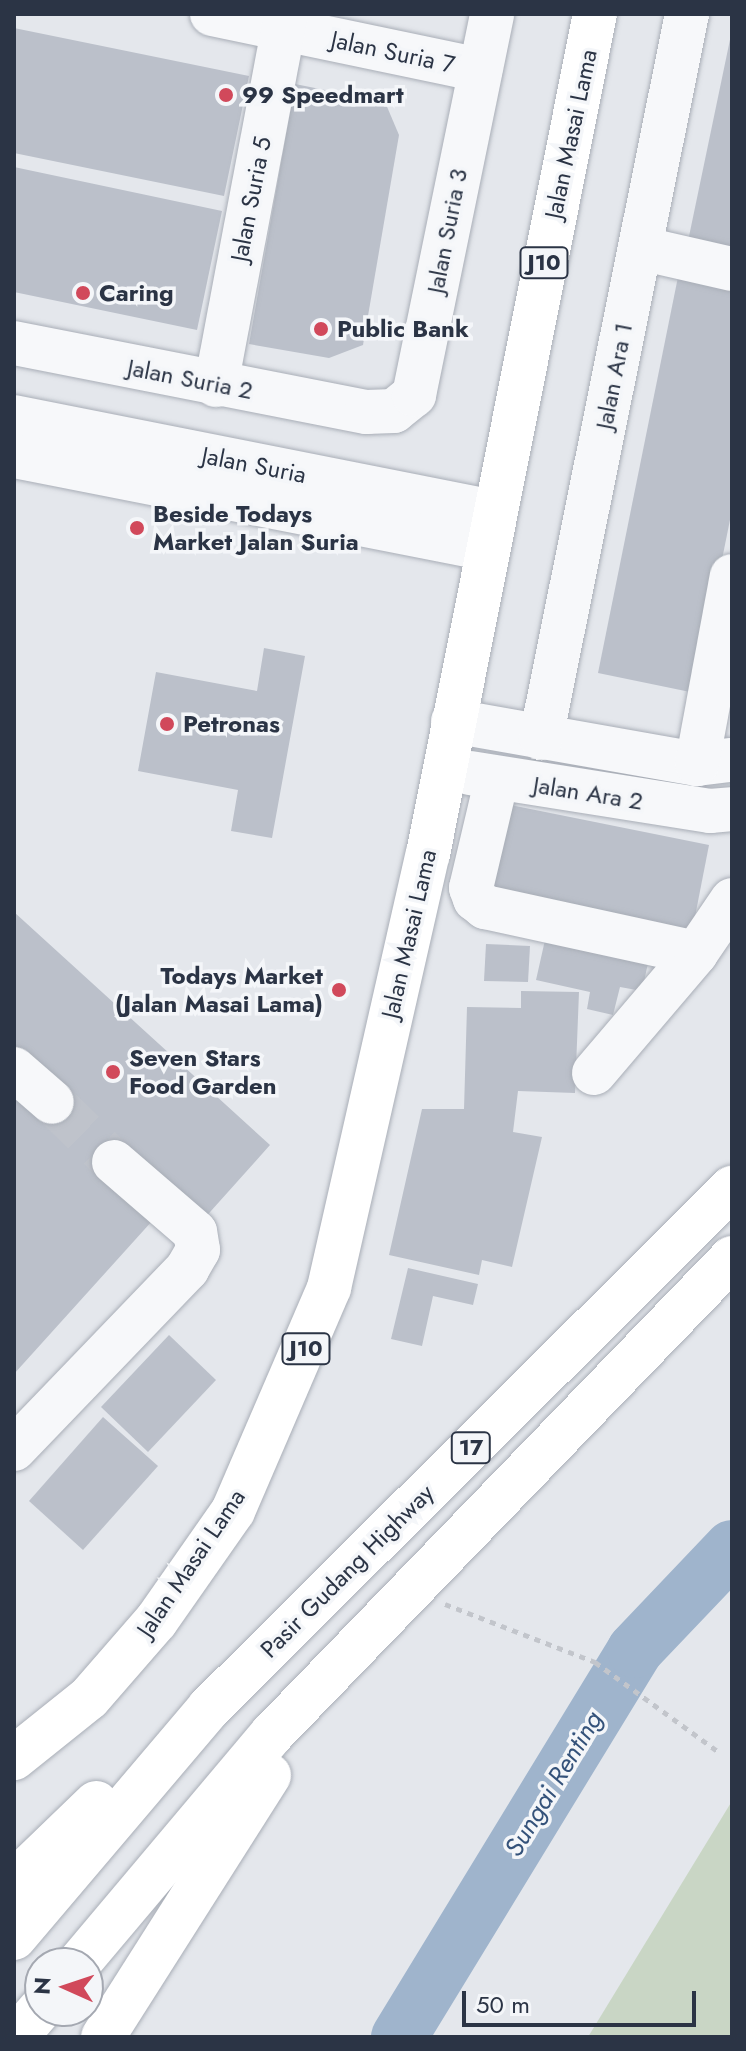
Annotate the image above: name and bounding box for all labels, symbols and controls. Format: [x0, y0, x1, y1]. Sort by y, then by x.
street label: Jalan Suria 7 [329, 25, 457, 79]
street label: Jalan Masai Lama [539, 47, 603, 221]
place label: 99 Speedmart [242, 81, 404, 109]
marker: 99 Speedmart [217, 86, 235, 104]
street label: Jalan Suria 5 [225, 134, 277, 264]
street label: Jalan Suria 3 [421, 166, 473, 296]
road number: J10 [518, 245, 570, 281]
place label: Caring [99, 279, 174, 307]
marker: Caring [74, 284, 92, 302]
place label: Public Bank [337, 315, 469, 343]
marker: Public Bank [312, 320, 330, 338]
street label: Jalan Ara 1 [590, 320, 638, 432]
street label: Jalan Suria 2 [125, 353, 255, 405]
street label: Jalan Suria [199, 441, 309, 489]
place label: Beside Todays Market Jalan Suria [153, 500, 359, 556]
marker: Beside Todays Market Jalan Suria [128, 519, 146, 537]
place label: Petronas [183, 710, 280, 738]
marker: Petronas [158, 715, 176, 733]
street label: Jalan Ara 2 [531, 770, 645, 816]
street label: Jalan Masai Lama [376, 847, 442, 1021]
place label: Todays Market (Jalan Masai Lama) [115, 962, 323, 1018]
marker: Todays Market (Jalan Masai Lama) [330, 981, 348, 999]
place label: Seven Stars Food Garden [129, 1044, 277, 1100]
marker: Seven Stars Food Garden [104, 1063, 122, 1081]
road number: J10 [280, 1331, 332, 1367]
road number: 17 [449, 1430, 493, 1466]
street label: Pasir Gudang Highway [254, 1478, 440, 1664]
street label: Jalan Masai Lama [131, 1483, 251, 1643]
water label: Sungai Renting [498, 1706, 610, 1862]
north arrow [24, 1947, 104, 2027]
scale bar [466, 1975, 700, 2025]
text: N [26, 1976, 58, 1995]
text: 50 m [476, 1987, 530, 2022]

